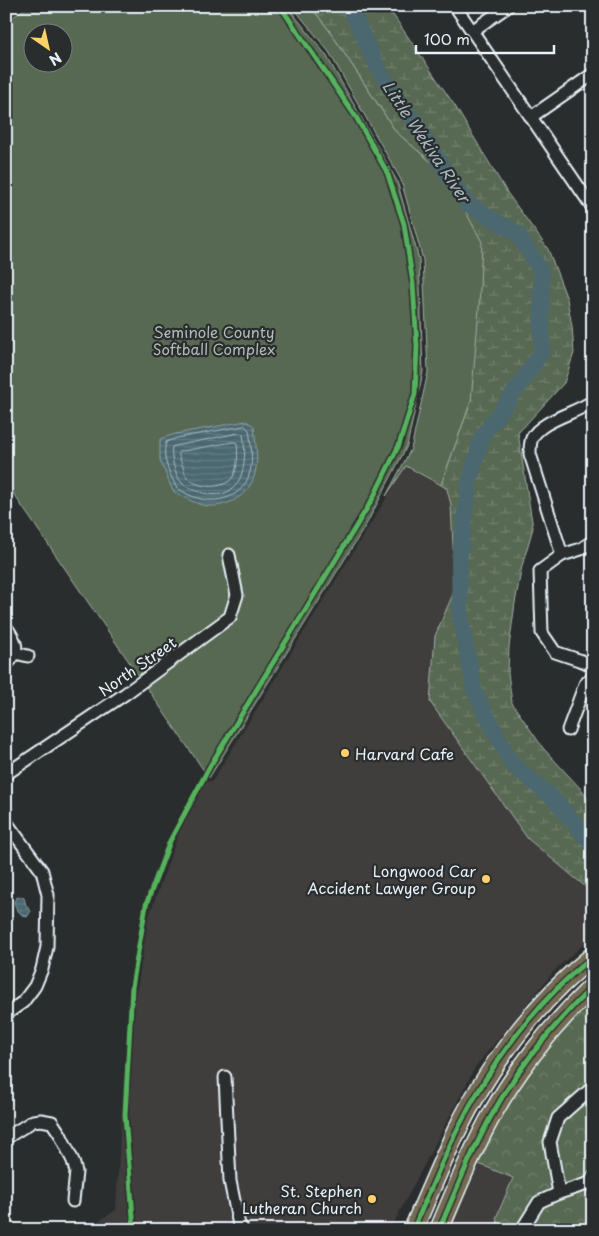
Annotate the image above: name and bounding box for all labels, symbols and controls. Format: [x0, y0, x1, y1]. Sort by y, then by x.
north arrow [22, 22, 72, 72]
scale bar [416, 22, 554, 54]
text: 100 m [424, 27, 470, 50]
text: N [45, 47, 66, 71]
water label: Little Wekiva River [377, 75, 478, 208]
park label: Seminole County Softball Complex [153, 320, 275, 360]
street label: North Street [93, 631, 181, 701]
place label: Harvard Cafe [355, 742, 454, 765]
marker: Harvard Cafe [339, 747, 351, 759]
place label: Longwood Car Accident Lawyer Group [307, 859, 476, 899]
marker: Longwood Car Accident Lawyer Group [480, 873, 492, 885]
place label: St. Stephen Lutheran Church [242, 1179, 362, 1219]
marker: St. Stephen Lutheran Church [366, 1193, 378, 1205]

